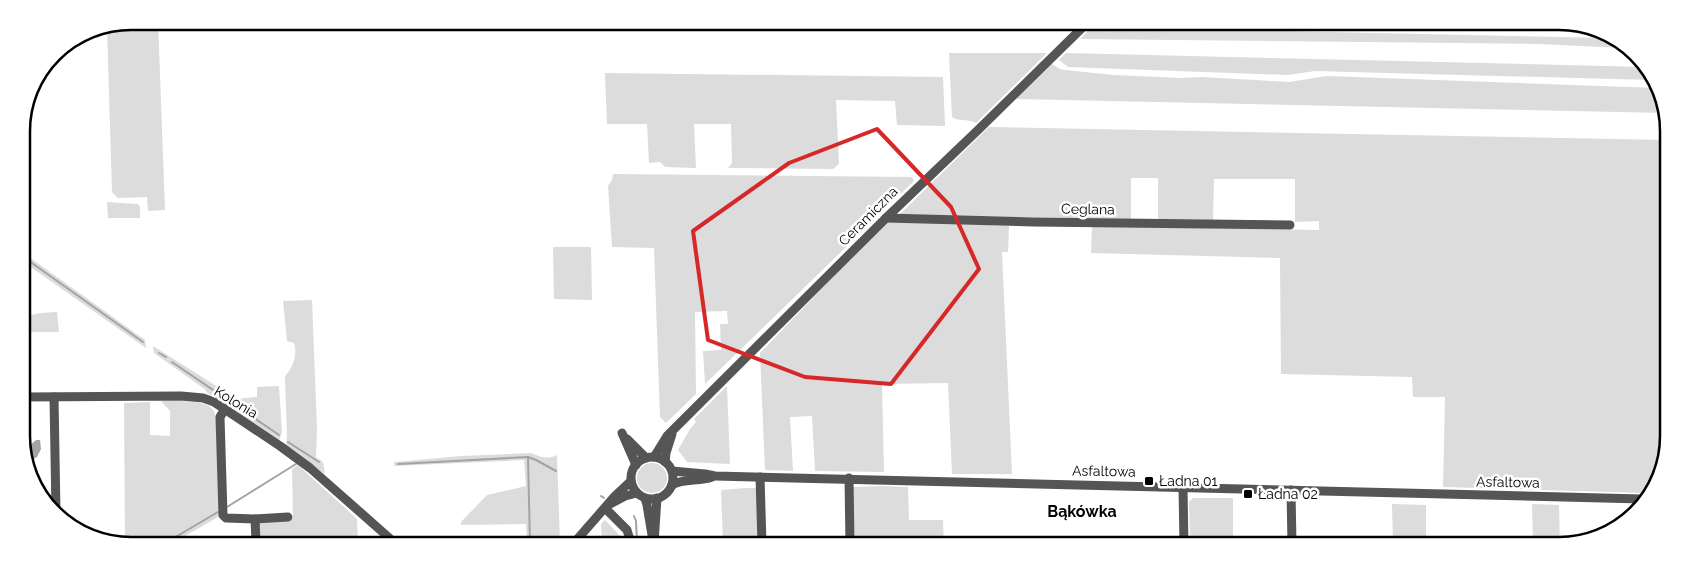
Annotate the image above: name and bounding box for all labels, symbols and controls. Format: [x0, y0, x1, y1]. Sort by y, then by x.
street label: Ceramiczna [835, 183, 901, 249]
street label: Ceglana [1061, 201, 1115, 217]
street label: Kolonia [211, 383, 261, 421]
street label: Asfaltowa [1072, 462, 1136, 480]
place label: Ładna 01 [1159, 473, 1218, 489]
street label: Asfaltowa [1476, 473, 1540, 491]
marker: Ładna 01 [1143, 475, 1155, 487]
place label: Ładna 02 [1258, 486, 1318, 502]
marker: Ładna 02 [1242, 488, 1254, 500]
district label: Bąkówka [1047, 502, 1117, 521]

